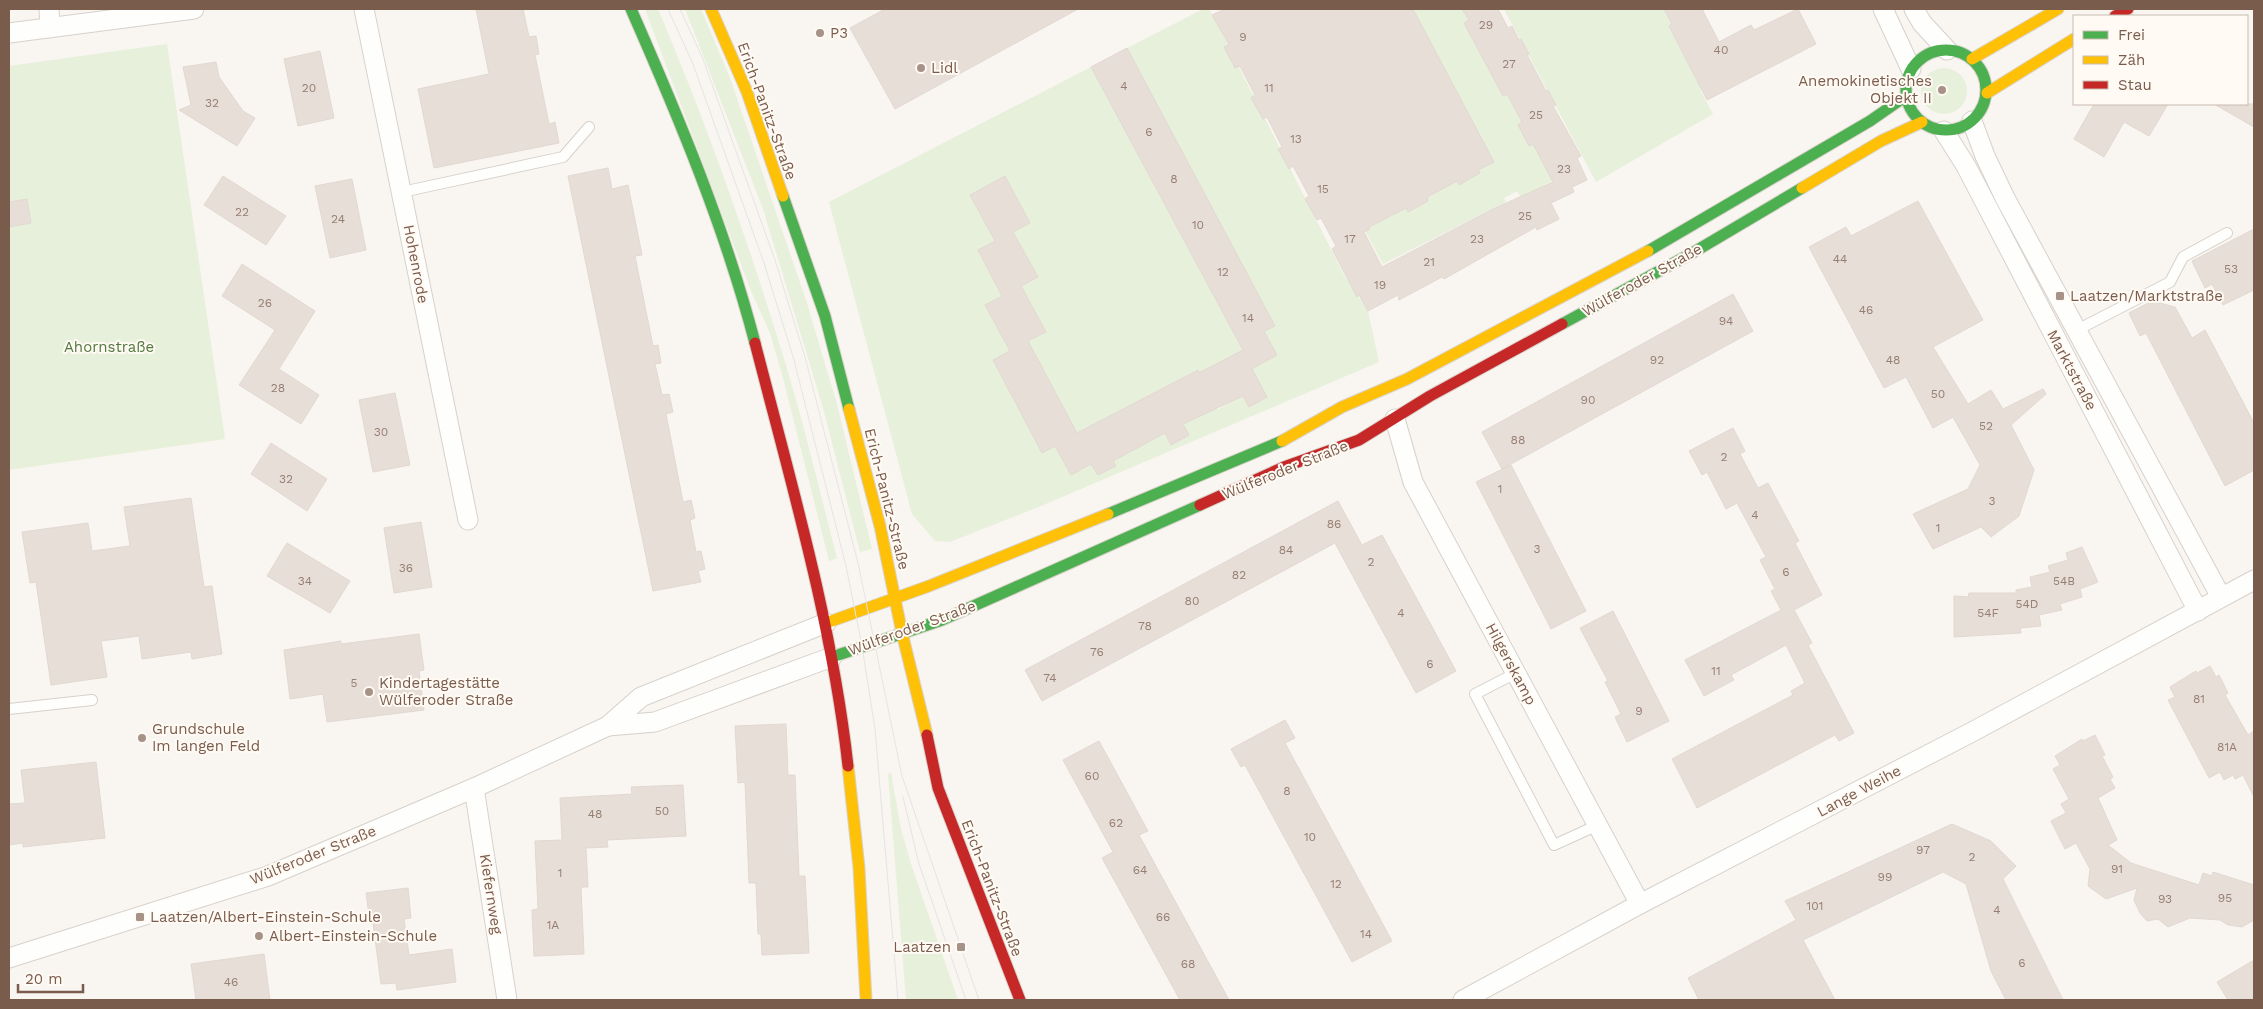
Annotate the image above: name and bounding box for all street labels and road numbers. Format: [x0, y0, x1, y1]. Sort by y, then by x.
street label: Erich-Panitz-Straße [734, 40, 800, 182]
street label: Hohenrode [400, 223, 432, 305]
street label: Wülferoder Straße [1579, 240, 1705, 320]
street label: Marktstraße [2043, 327, 2101, 413]
street label: Erich-Panitz-Straße [861, 426, 913, 572]
street label: Wülferoder Straße [1219, 436, 1351, 504]
street label: Wülferoder Straße [846, 597, 978, 659]
street label: Hilgerskamp [1482, 620, 1540, 708]
street label: Lange Weihe [1814, 761, 1904, 821]
street label: Erich-Panitz-Straße [958, 817, 1026, 959]
street label: Wülferoder Straße [247, 821, 379, 889]
street label: Kiefernweg [476, 853, 506, 935]

